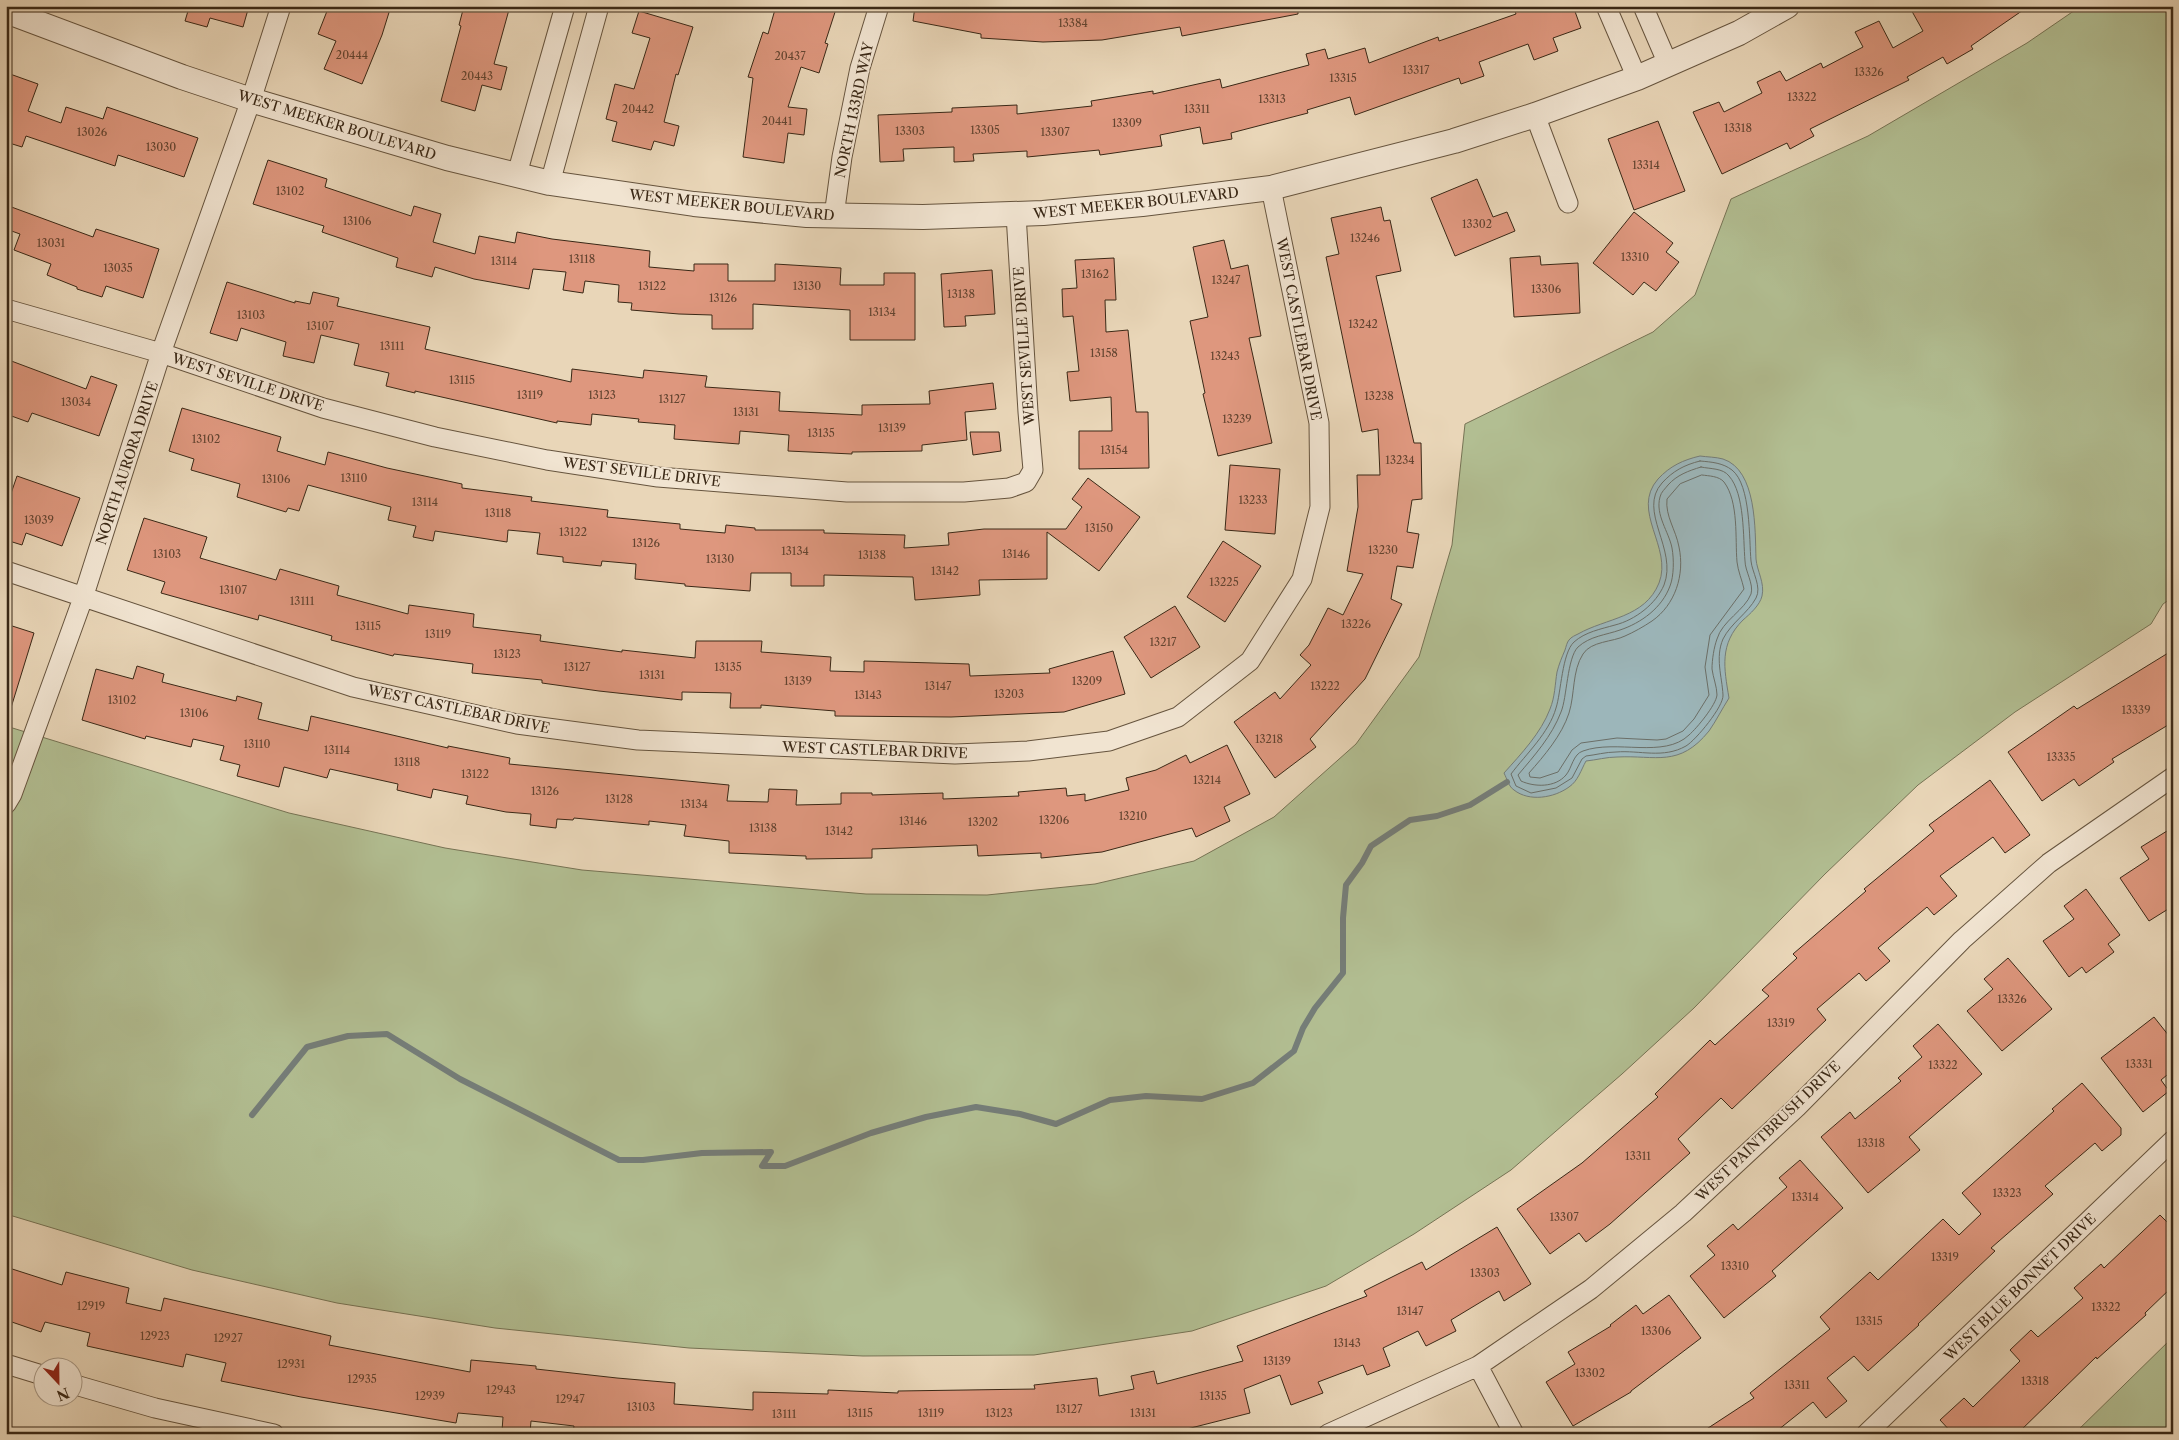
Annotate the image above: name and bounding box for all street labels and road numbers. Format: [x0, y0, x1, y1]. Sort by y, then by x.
street label: NORTH 133RD WAY [831, 39, 877, 180]
street label: WEST MEEKER BOULEVARD [235, 86, 438, 164]
street label: WEST MEEKER BOULEVARD [1031, 183, 1240, 223]
street label: WEST MEEKER BOULEVARD [627, 185, 836, 225]
street label: WEST CASTLEBAR DRIVE [1272, 235, 1326, 422]
street label: WEST SEVILLE DRIVE [1009, 266, 1039, 427]
street label: WEST SEVILLE DRIVE [169, 349, 326, 415]
street label: NORTH AURORA DRIVE [92, 379, 162, 547]
street label: WEST SEVILLE DRIVE [561, 453, 722, 491]
street label: WEST CASTLEBAR DRIVE [365, 681, 552, 737]
street label: WEST CASTLEBAR DRIVE [781, 738, 968, 762]
street label: WEST PAINTBRUSH DRIVE [1691, 1057, 1844, 1206]
street label: WEST BLUE BONNET DRIVE [1939, 1209, 2100, 1365]

